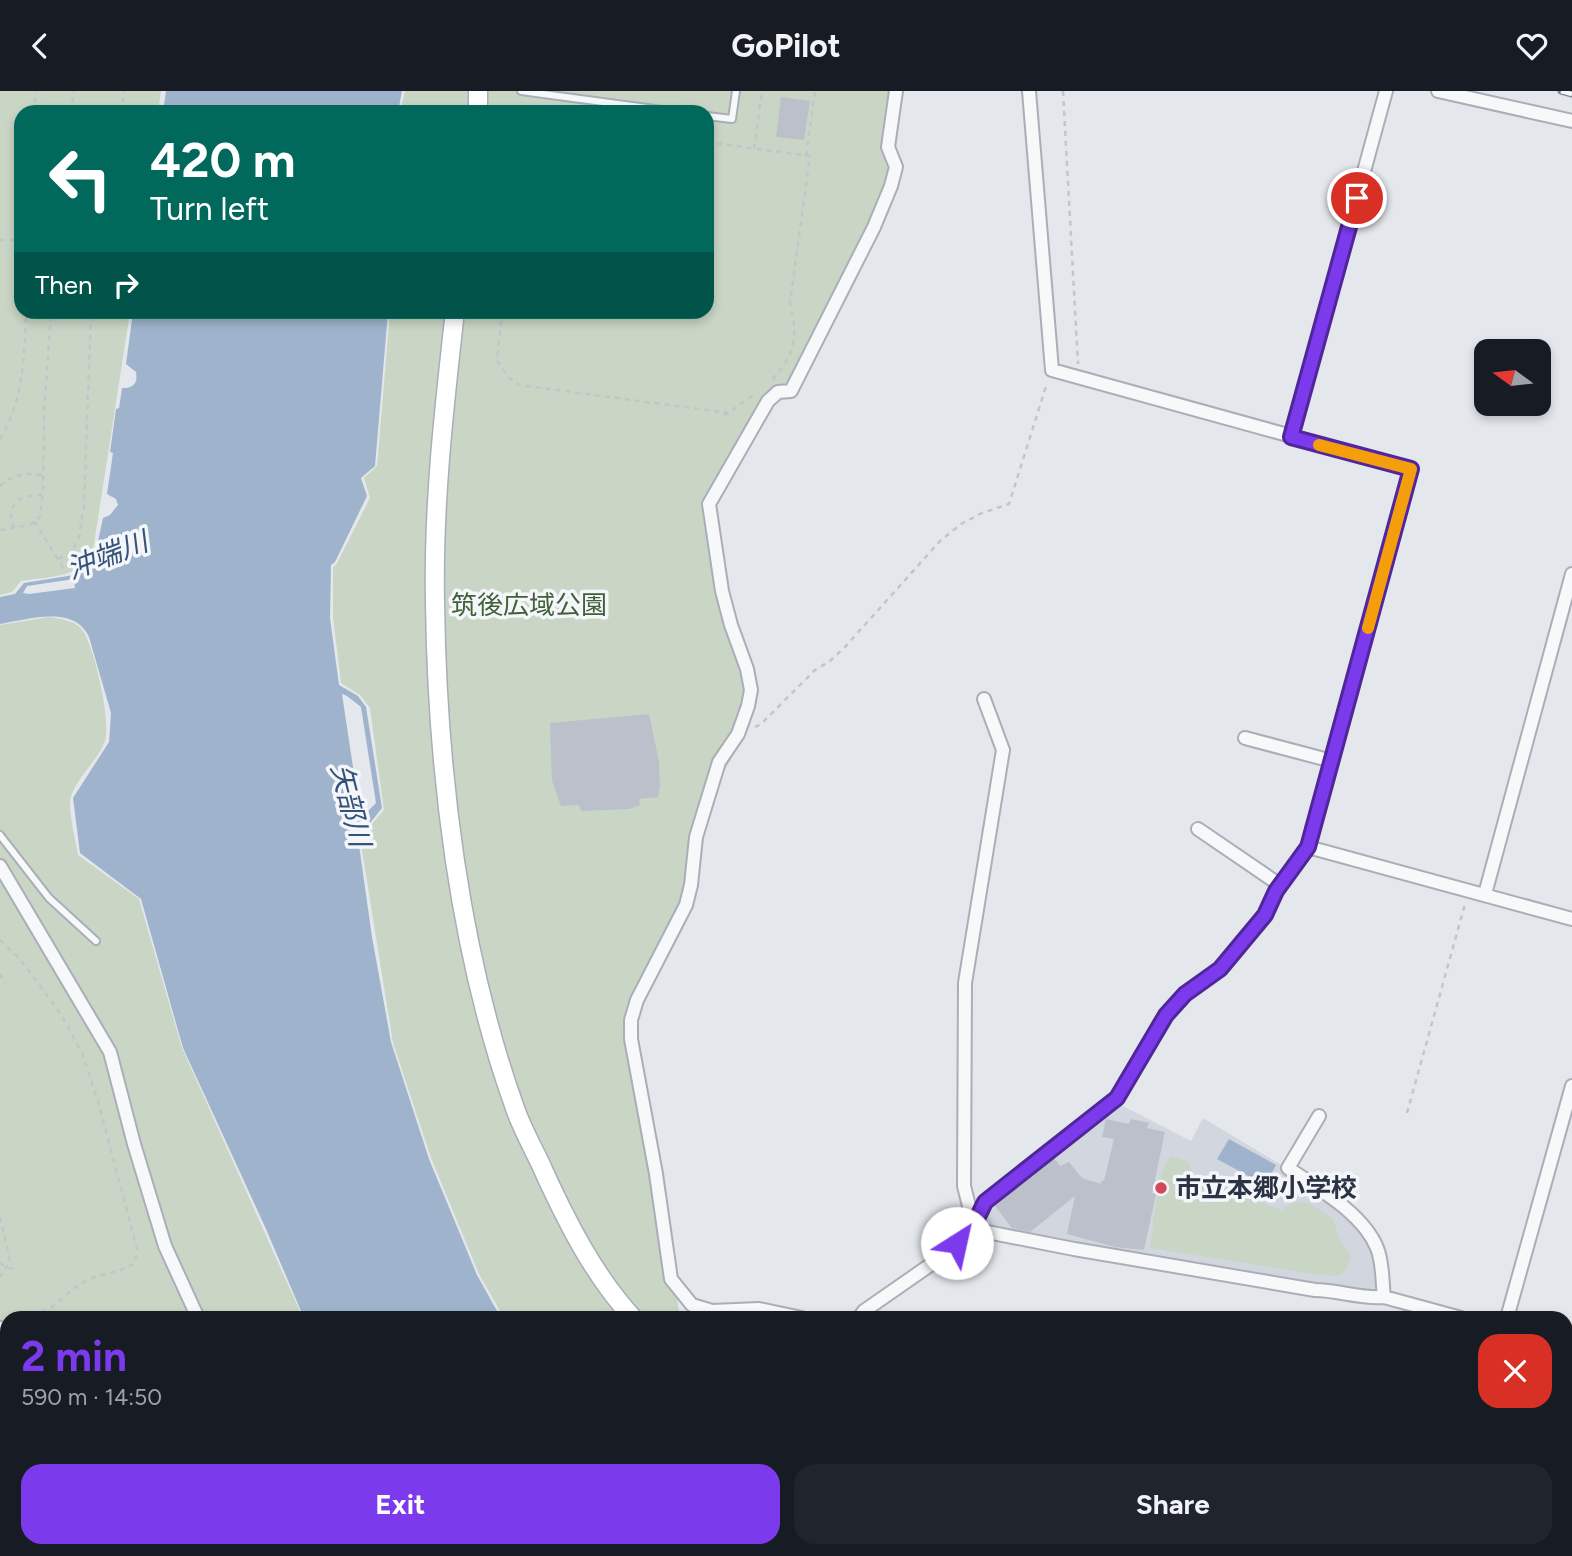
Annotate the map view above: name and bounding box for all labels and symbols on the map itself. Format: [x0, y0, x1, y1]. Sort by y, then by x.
pin [1327, 168, 1387, 228]
north arrow [1474, 339, 1550, 417]
water label: 沖端川 [62, 523, 155, 586]
park label: 筑後広域公園 [451, 589, 607, 621]
water label: 矢部川 [324, 760, 378, 853]
place label: 市立本郷小学校 [1175, 1172, 1357, 1204]
marker: 市立本郷小学校 [1153, 1180, 1169, 1196]
position arrow [920, 1206, 994, 1280]

